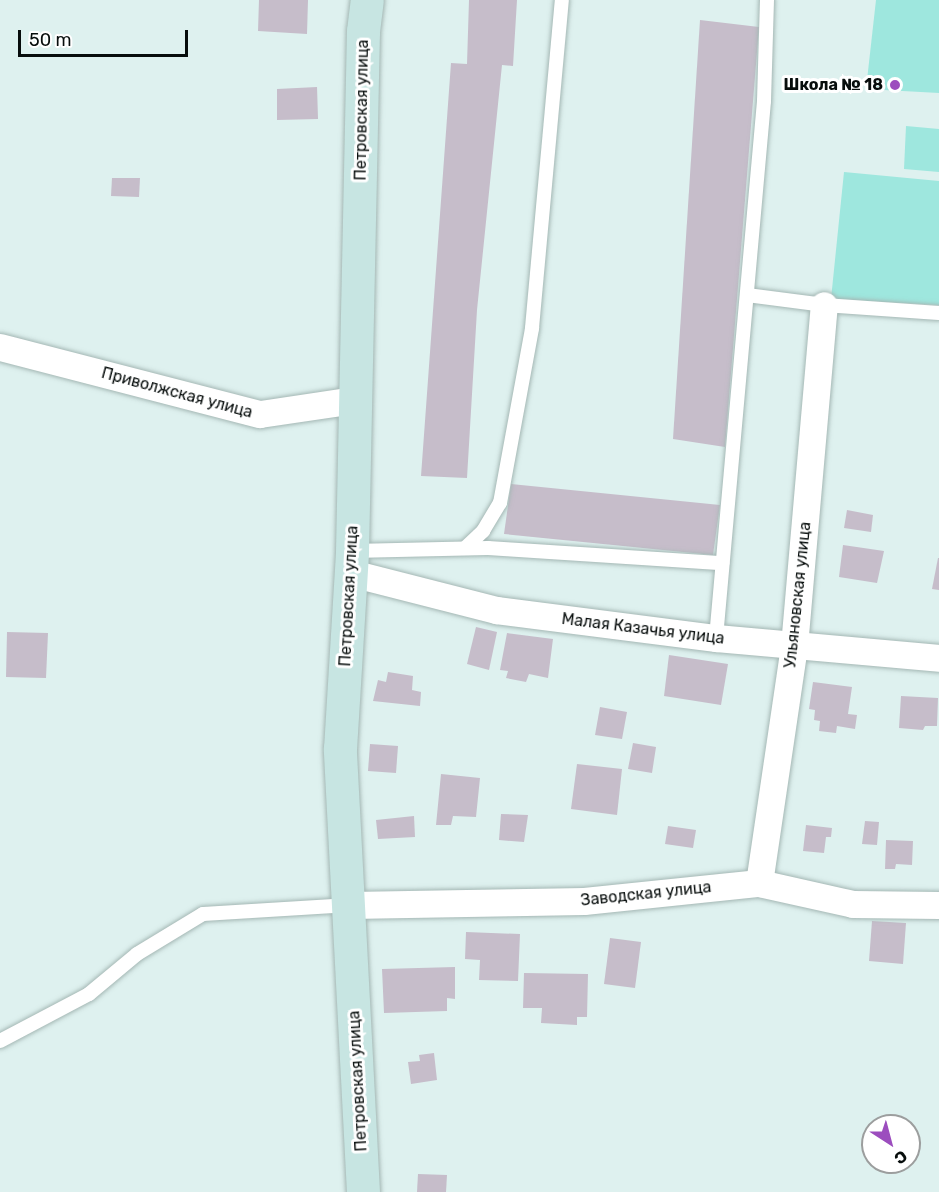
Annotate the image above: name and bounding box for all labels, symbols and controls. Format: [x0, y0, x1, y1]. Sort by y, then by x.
scale bar [21, 18, 190, 56]
text: 50 m [29, 29, 72, 51]
street label: Петровская улица [351, 39, 373, 181]
place label: Школа № 18 [784, 75, 883, 95]
marker: Школа № 18 [888, 78, 902, 92]
street label: Приволжская улица [99, 364, 255, 422]
street label: Ульяновская улица [781, 521, 815, 669]
street label: Петровская улица [336, 525, 362, 667]
street label: Малая Казачья улица [561, 609, 725, 649]
street label: Заводская улица [580, 878, 712, 910]
street label: Петровская улица [345, 1010, 371, 1152]
north arrow [861, 1114, 921, 1174]
text: С [891, 1146, 911, 1168]

